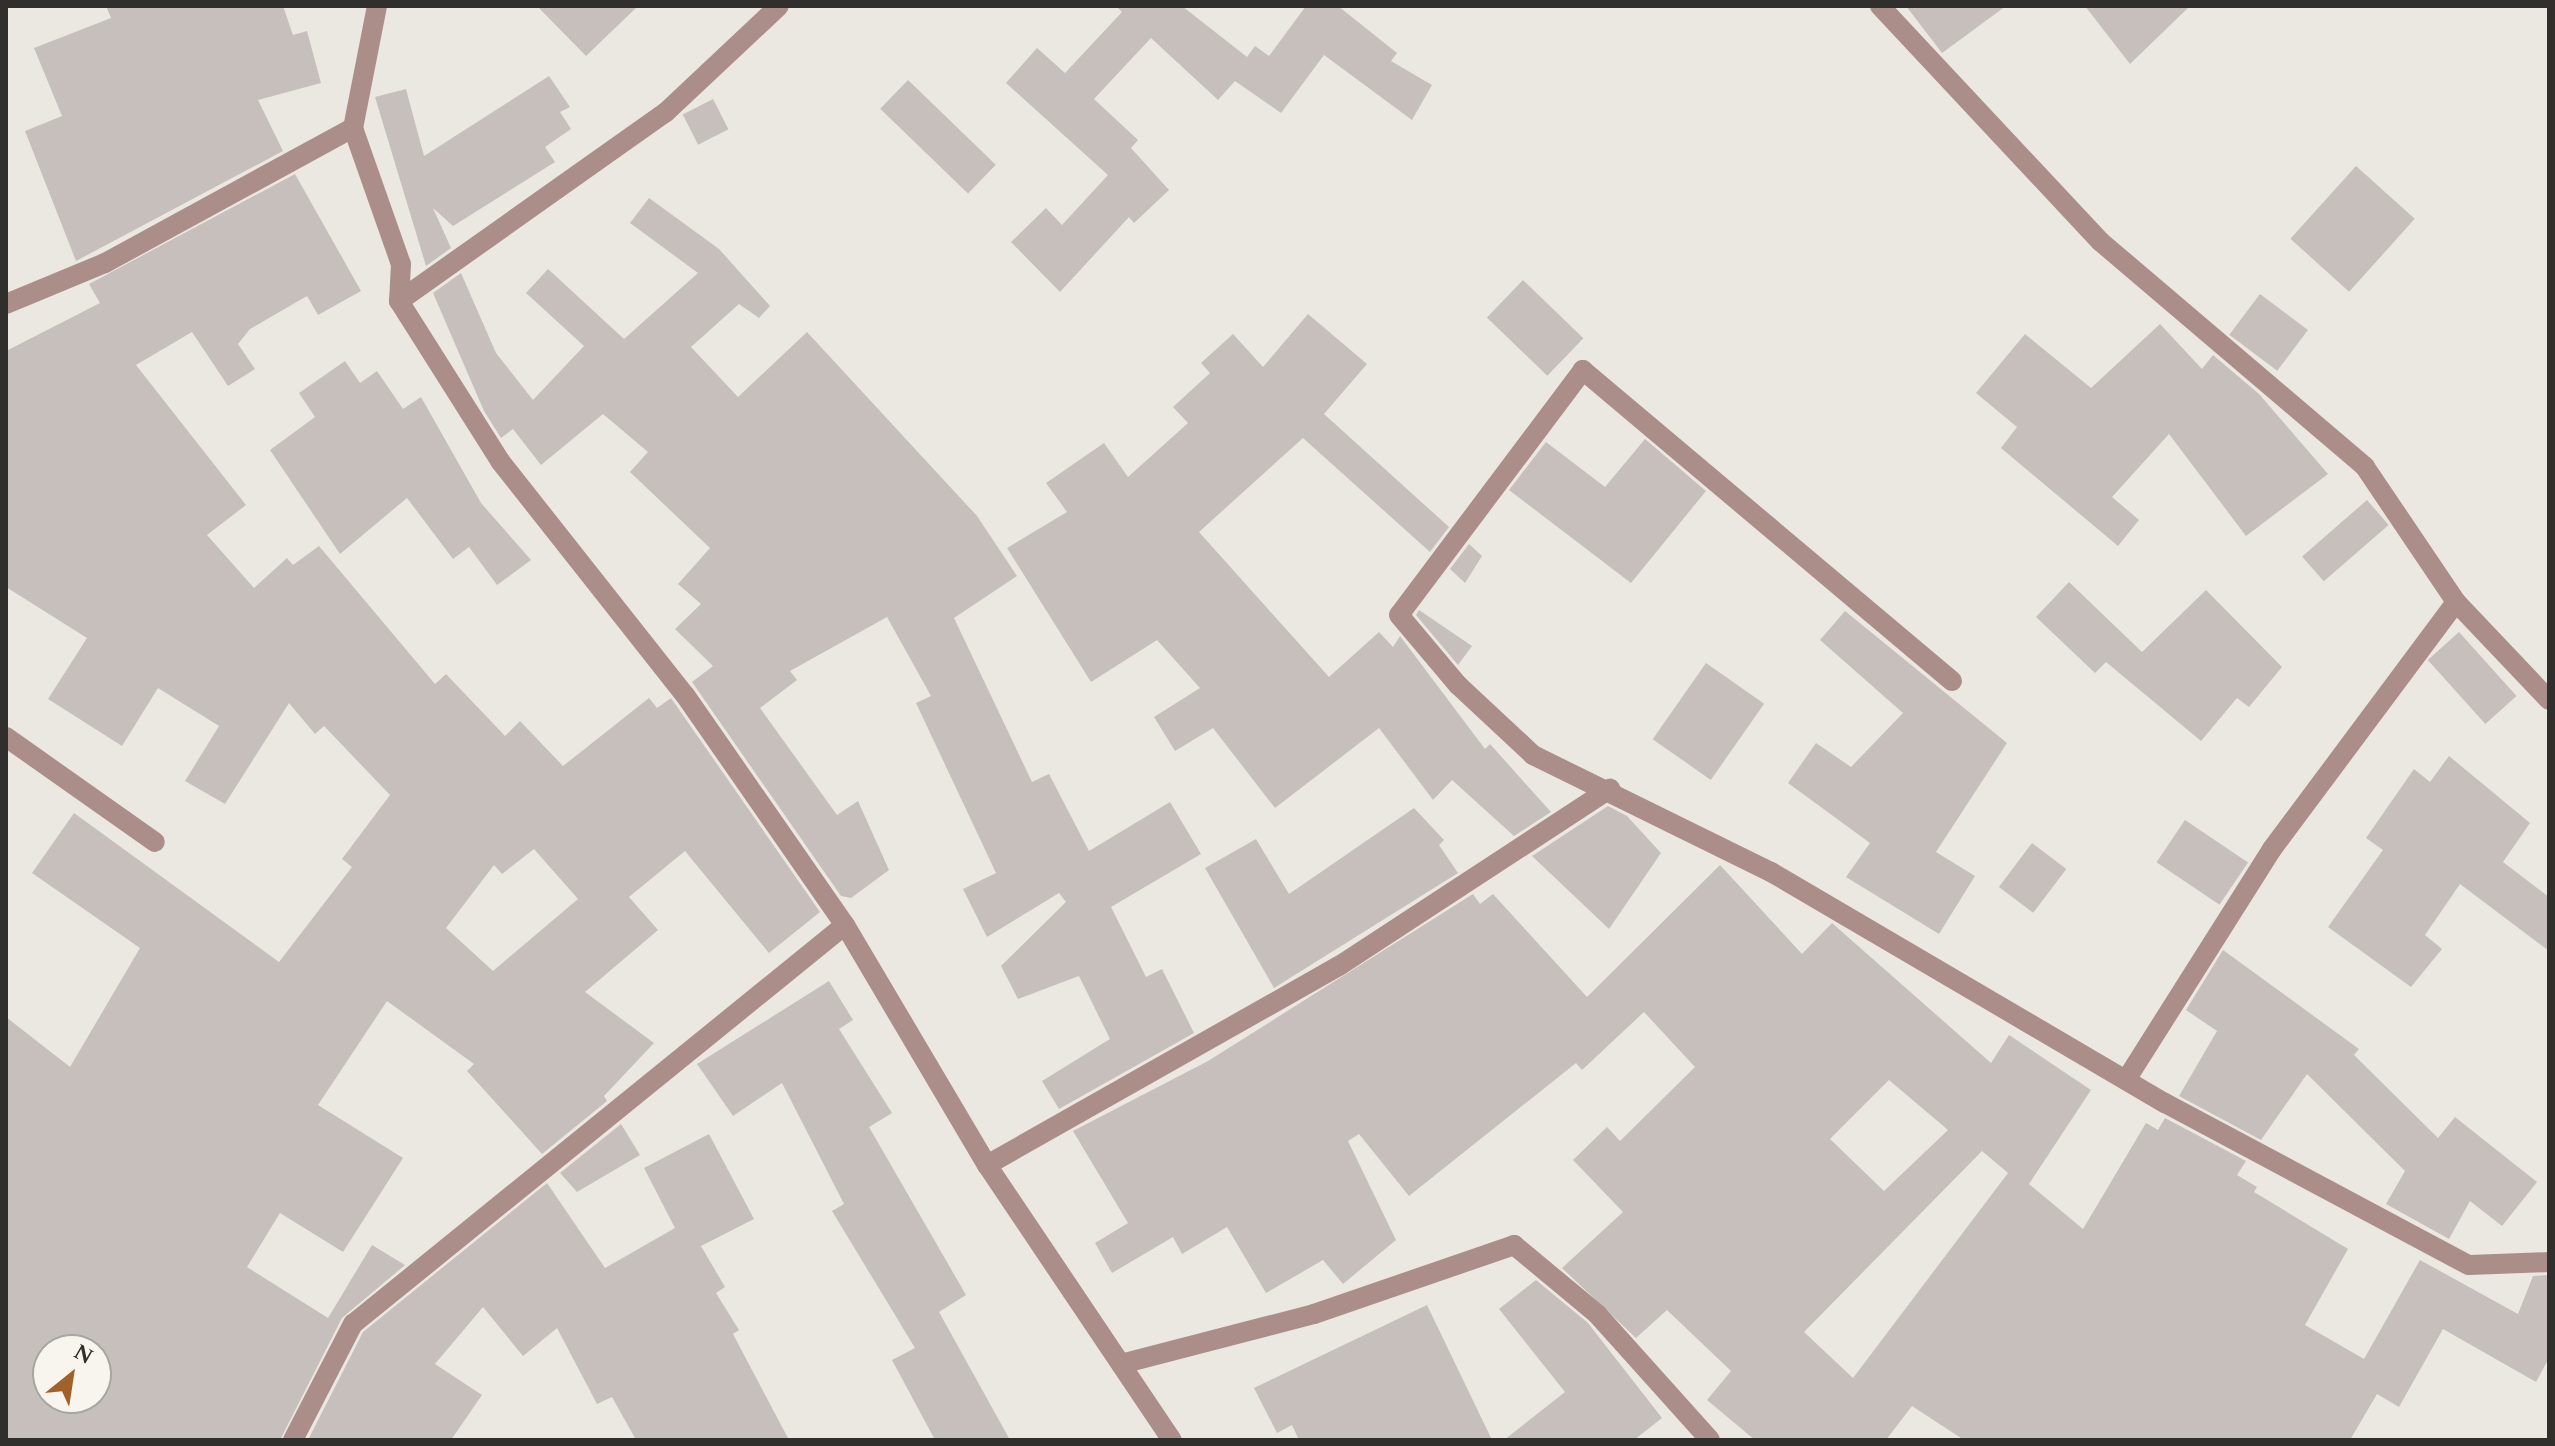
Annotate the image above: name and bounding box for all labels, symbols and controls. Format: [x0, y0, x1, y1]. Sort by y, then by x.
north arrow [32, 1334, 112, 1414]
text: N [67, 1336, 99, 1373]

